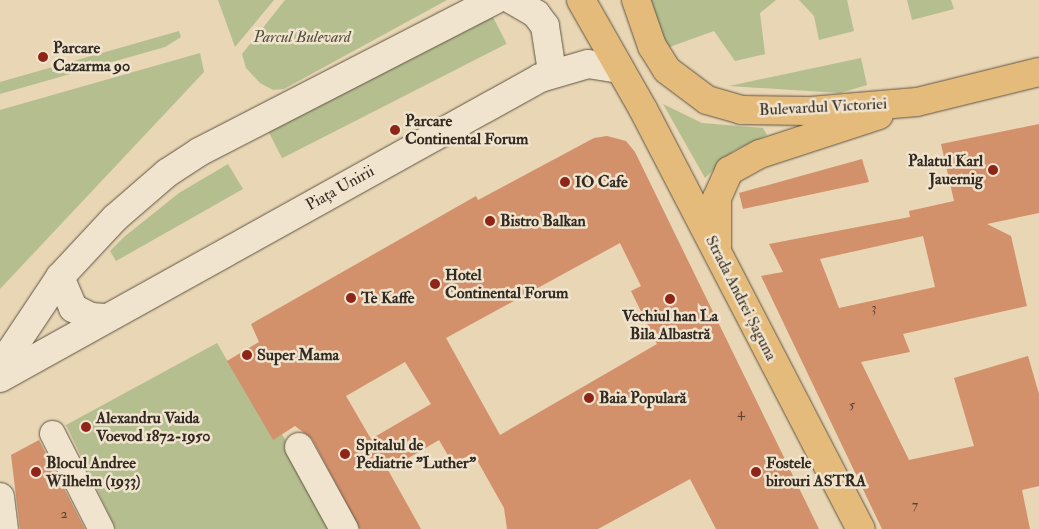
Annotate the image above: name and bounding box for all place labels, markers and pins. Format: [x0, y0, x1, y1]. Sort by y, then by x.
place label: Parcare Cazarma 90 [53, 38, 130, 76]
marker: Parcare Cazarma 90 [37, 51, 49, 63]
place label: Parcare Continental Forum [405, 111, 528, 149]
marker: Parcare Continental Forum [389, 124, 401, 136]
place label: Palatul Karl Jauernig [908, 151, 983, 189]
marker: Palatul Karl Jauernig [987, 164, 999, 176]
place label: IO Cafe [575, 172, 628, 192]
marker: IO Cafe [559, 176, 571, 188]
place label: Bistro Balkan [500, 211, 586, 231]
marker: Bistro Balkan [484, 215, 496, 227]
place label: Hotel Continental Forum [445, 265, 568, 303]
marker: Hotel Continental Forum [429, 278, 441, 290]
place label: Te Kaffe [361, 288, 414, 308]
marker: Te Kaffe [345, 292, 357, 304]
marker: Vechiul han La Bila Albastră [664, 293, 676, 305]
place label: Vechiul han La Bila Albastră [622, 306, 718, 344]
place label: Super Mama [257, 345, 339, 365]
marker: Super Mama [241, 349, 253, 361]
place label: Baia Populară [599, 388, 686, 408]
marker: Baia Populară [583, 392, 595, 404]
place label: Alexandru Vaida Voevod 1872-1950 [96, 408, 210, 446]
marker: Alexandru Vaida Voevod 1872-1950 [80, 421, 92, 433]
place label: Spitalul de Pediatrie "Luther" [356, 435, 476, 473]
marker: Spitalul de Pediatrie "Luther" [338, 447, 352, 461]
place label: Blocul Andree Wilhelm (1933) [46, 453, 140, 491]
place label: Fostele birouri ASTRA [766, 453, 866, 491]
marker: Blocul Andree Wilhelm (1933) [30, 466, 42, 478]
marker: Fostele birouri ASTRA [750, 466, 762, 478]

